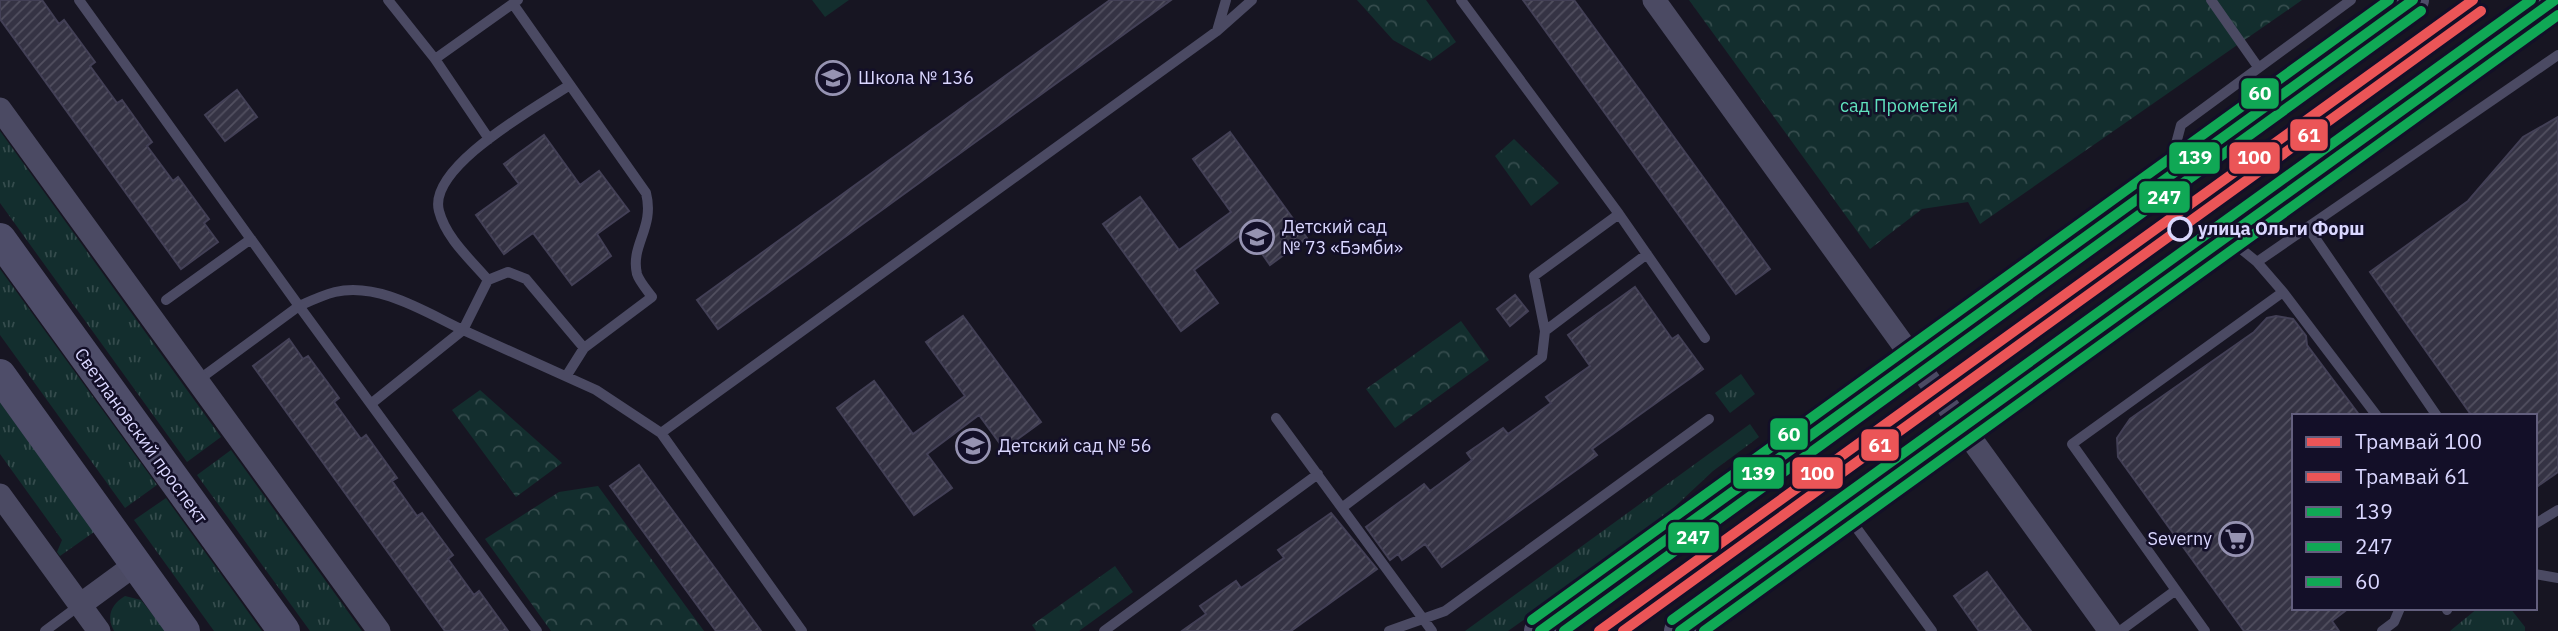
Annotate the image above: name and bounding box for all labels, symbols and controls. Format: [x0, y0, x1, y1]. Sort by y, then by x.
school or university icon: Школа № 136 [814, 59, 852, 97]
place label: Школа № 136 [858, 66, 974, 89]
line badge: 60 [2240, 77, 2280, 110]
text: 60 [2249, 81, 2271, 105]
park label: сад Прометей [1840, 94, 1958, 117]
line badge: 61 [2289, 118, 2329, 152]
text: 61 [2298, 123, 2321, 147]
line badge: 139 [2168, 141, 2221, 175]
line badge: 100 [2228, 141, 2281, 175]
text: 139 [2178, 145, 2212, 169]
text: 100 [2237, 145, 2271, 169]
line badge: 247 [2138, 180, 2191, 214]
text: 247 [2147, 185, 2181, 209]
place label: Детский сад № 73 «Бэмби» [1282, 215, 1403, 259]
marker: улица Ольги Форш [2168, 217, 2192, 241]
place label: улица Ольги Форш [2198, 217, 2365, 240]
school or university icon: Детский сад № 73 «Бэмби» [1238, 218, 1276, 256]
street label: Светлановский проспект [70, 343, 213, 529]
legend [2292, 414, 2537, 610]
line badge: 60 [1769, 417, 1809, 451]
text: 60 [1778, 422, 1800, 446]
school or university icon: Детский сад № 56 [954, 427, 992, 465]
text: Трамвай 100 [2355, 427, 2482, 455]
line badge: 61 [1860, 428, 1900, 462]
text: 61 [1869, 433, 1892, 457]
place label: Детский сад № 56 [998, 434, 1152, 457]
line badge: 139 [1732, 456, 1785, 490]
line badge: 100 [1791, 456, 1844, 490]
text: 139 [1741, 461, 1775, 485]
text: 100 [1800, 461, 1834, 485]
text: Трамвай 61 [2355, 462, 2469, 490]
text: 139 [2355, 497, 2393, 525]
supermarket icon: Severny [2217, 520, 2255, 558]
line badge: 247 [1667, 521, 1720, 554]
text: 247 [1676, 525, 1710, 549]
place label: Severny [2148, 527, 2212, 550]
text: 247 [2355, 532, 2393, 560]
text: 60 [2355, 567, 2380, 595]

